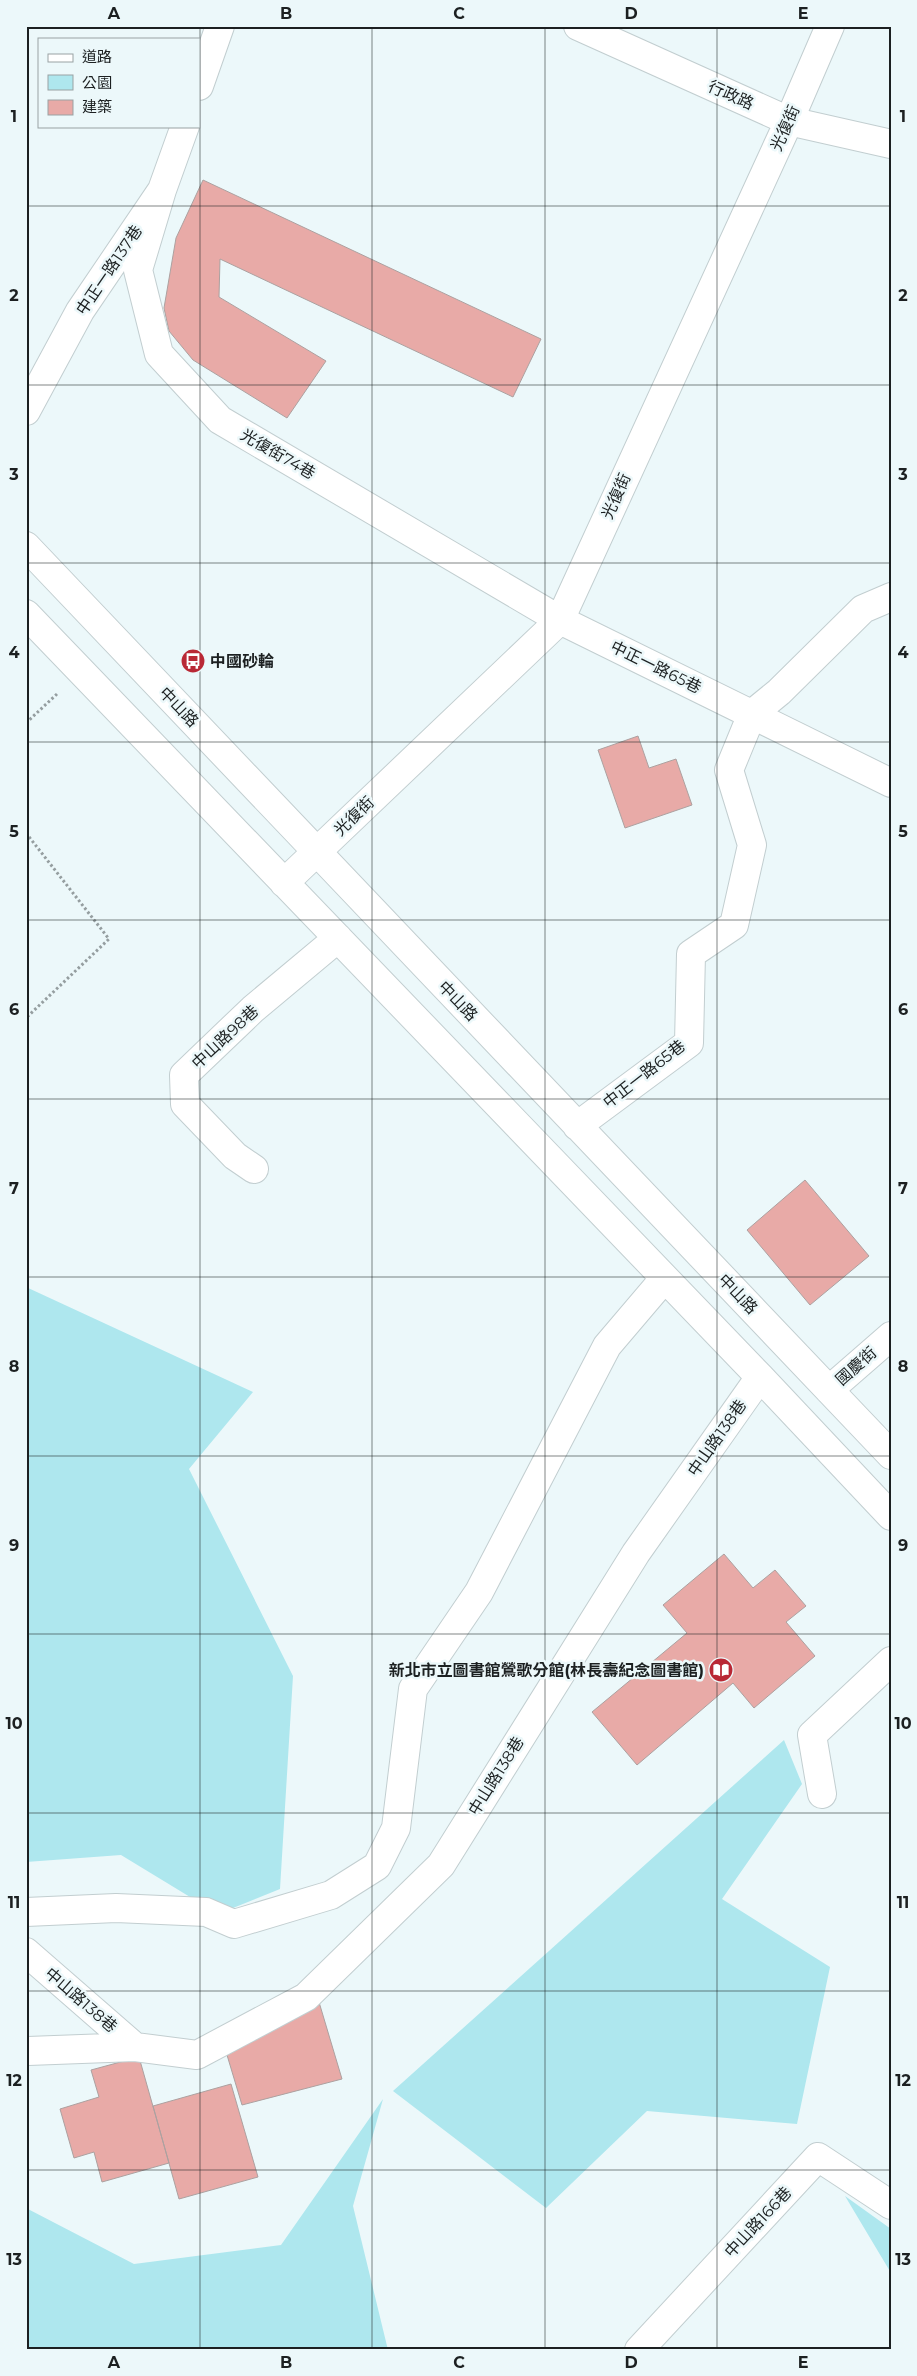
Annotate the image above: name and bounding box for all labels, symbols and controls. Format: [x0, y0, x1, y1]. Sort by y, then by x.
text: A [107, 4, 121, 23]
text: B [280, 4, 292, 23]
text: C [453, 4, 465, 23]
text: D [624, 4, 638, 23]
text: E [798, 4, 808, 23]
legend [38, 38, 200, 128]
text: 道路 [82, 47, 112, 66]
text: 公園 [82, 73, 112, 92]
street label: 行政路 [705, 77, 757, 113]
text: 建築 [82, 97, 112, 116]
street label: 光復街 [767, 102, 803, 154]
text: 1 [11, 107, 17, 126]
text: 1 [900, 107, 906, 126]
street label: 中正一路137巷 [72, 222, 146, 318]
text: 2 [9, 286, 19, 305]
text: 2 [898, 286, 908, 305]
street label: 光復街74巷 [237, 425, 319, 483]
text: 3 [8, 465, 19, 484]
text: 3 [897, 465, 908, 484]
street label: 光復街 [598, 470, 634, 522]
street label: 中正一路65巷 [607, 637, 705, 697]
text: 4 [8, 643, 20, 662]
text: 4 [897, 643, 909, 662]
bus stop icon: 中國砂輪 [180, 648, 206, 674]
place label: 中國砂輪 [210, 652, 274, 671]
street label: 中山路 [155, 683, 203, 731]
street label: 光復街 [330, 792, 378, 840]
text: 5 [9, 822, 19, 841]
text: 5 [898, 822, 908, 841]
street label: 中山路 [434, 977, 482, 1025]
text: 6 [9, 1000, 19, 1019]
text: 6 [898, 1000, 908, 1019]
street label: 中山路98巷 [188, 1001, 262, 1073]
street label: 中正一路65巷 [599, 1036, 689, 1112]
text: 7 [9, 1179, 19, 1198]
text: 7 [898, 1179, 908, 1198]
street label: 中山路 [714, 1270, 762, 1318]
street label: 國慶街 [832, 1343, 880, 1389]
text: 8 [9, 1357, 19, 1376]
text: 8 [898, 1357, 908, 1376]
street label: 中山路138巷 [684, 1396, 750, 1480]
text: 9 [9, 1536, 19, 1555]
text: 9 [898, 1536, 908, 1555]
library icon: 新北市立圖書館鶯歌分館(林長壽紀念圖書館) [708, 1657, 734, 1683]
place label: 新北市立圖書館鶯歌分館(林長壽紀念圖書館) [389, 1661, 704, 1680]
text: 10 [5, 1714, 23, 1733]
text: 10 [894, 1714, 912, 1733]
street label: 中山路138巷 [464, 1733, 528, 1819]
text: 11 [8, 1893, 20, 1912]
text: 11 [897, 1893, 909, 1912]
street label: 中山路138巷 [41, 1964, 121, 2036]
text: 12 [6, 2071, 22, 2090]
text: 12 [895, 2071, 911, 2090]
street label: 中山路166巷 [721, 2183, 795, 2261]
text: 13 [6, 2250, 22, 2269]
text: 13 [895, 2250, 911, 2269]
text: A [107, 2353, 121, 2372]
text: B [280, 2353, 292, 2372]
text: C [453, 2353, 465, 2372]
text: D [624, 2353, 638, 2372]
text: E [798, 2353, 808, 2372]

